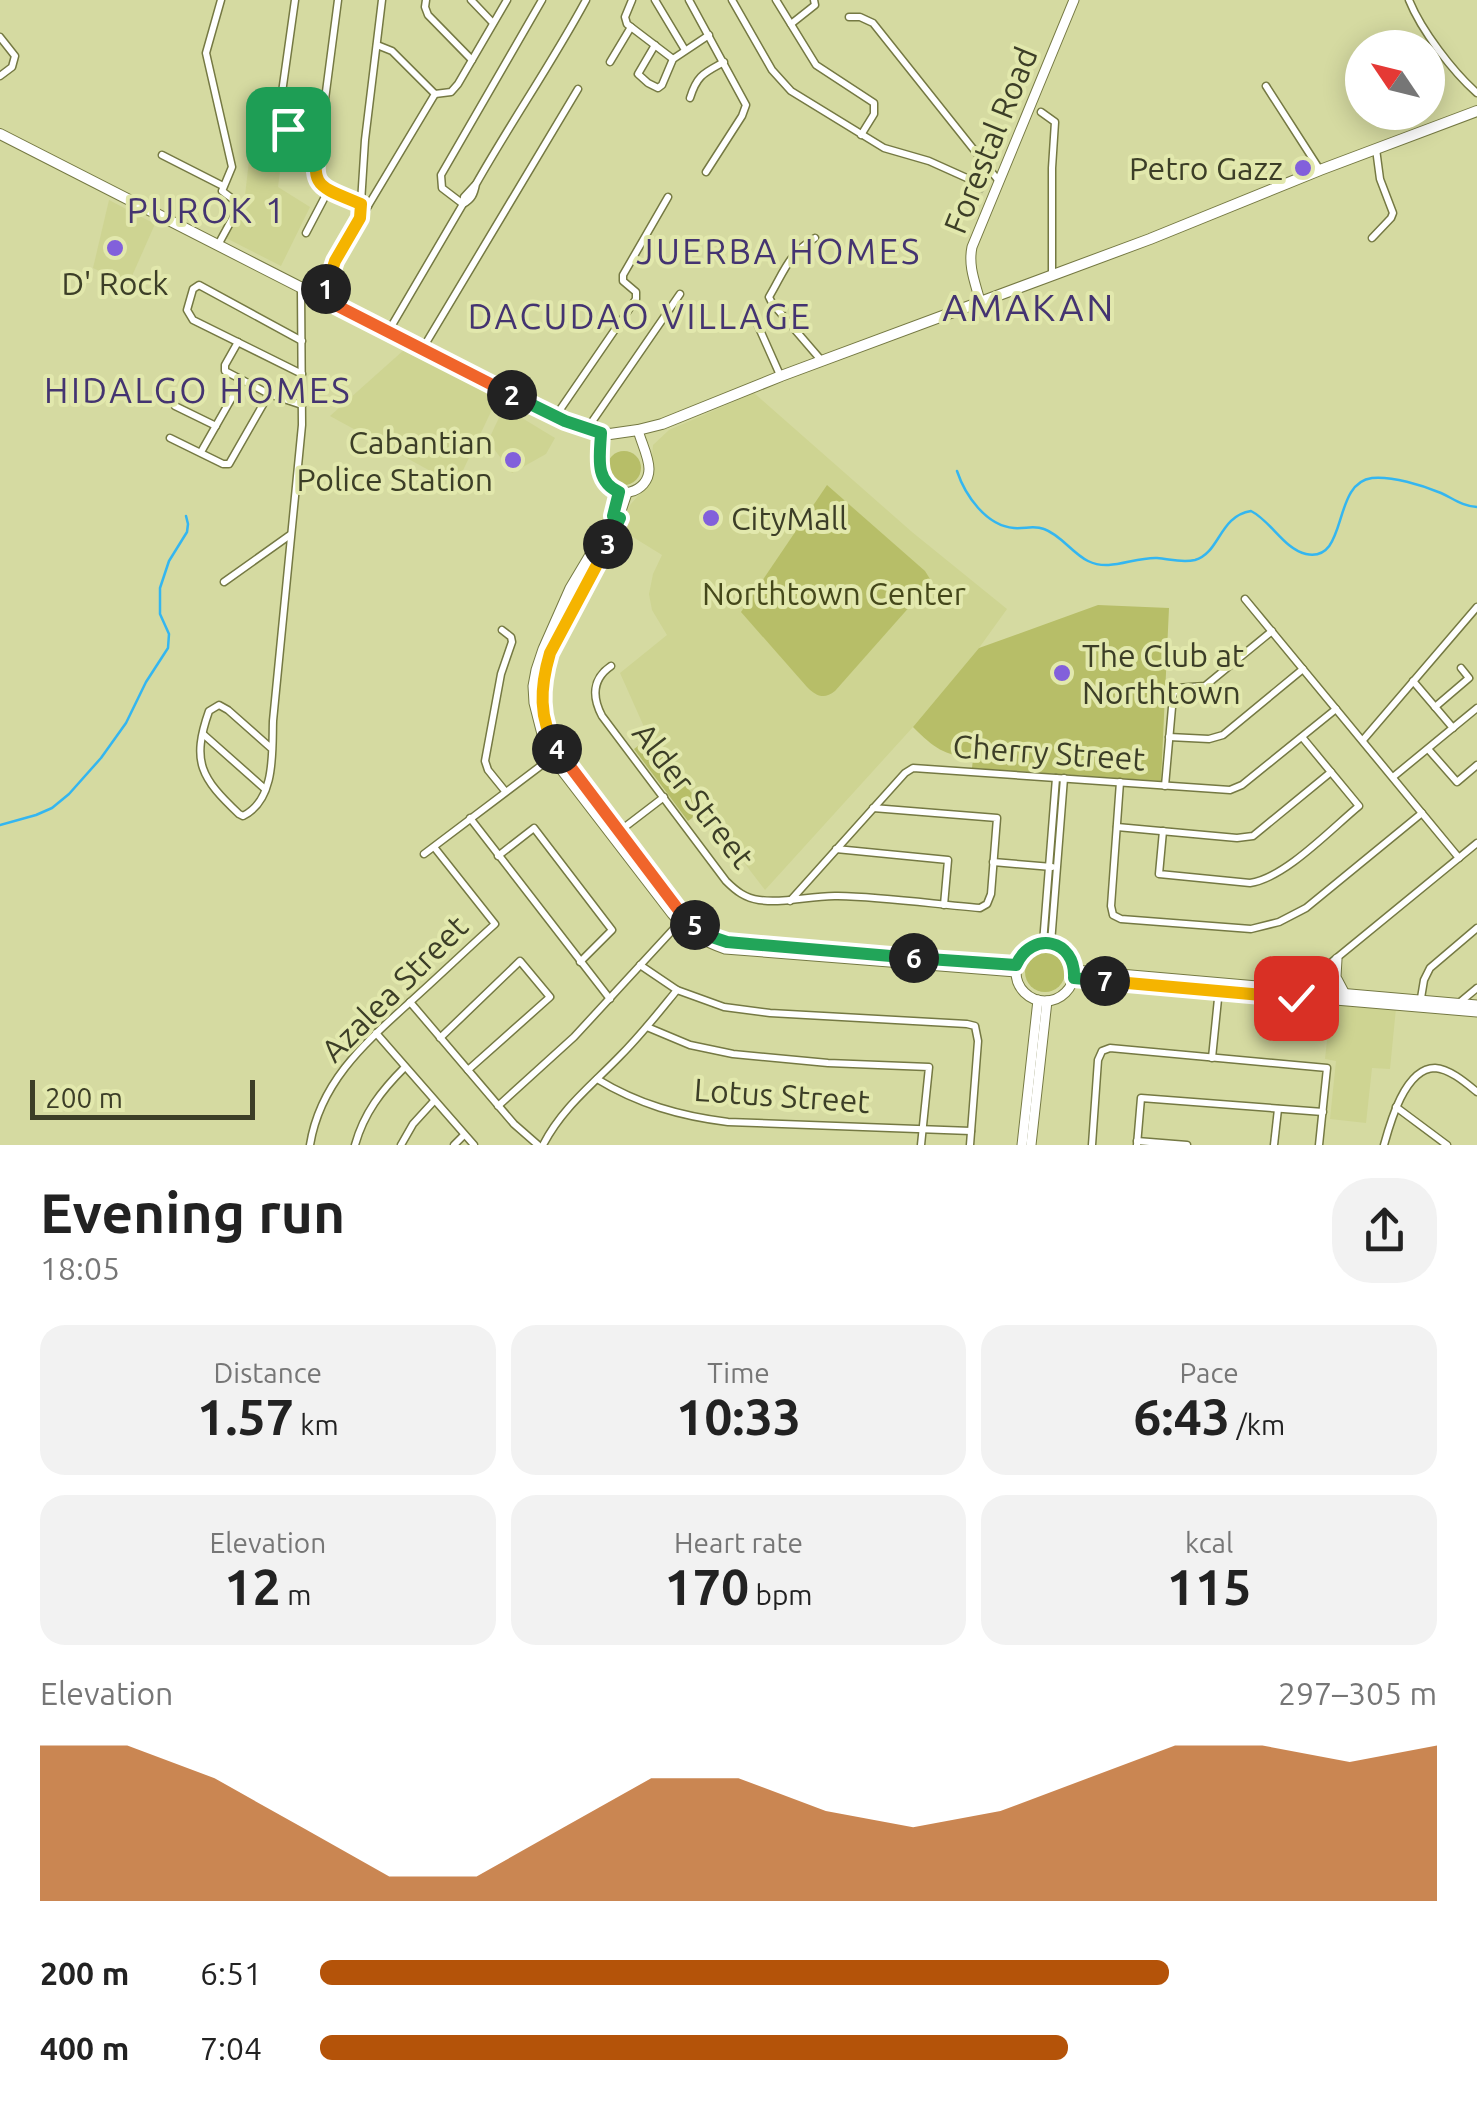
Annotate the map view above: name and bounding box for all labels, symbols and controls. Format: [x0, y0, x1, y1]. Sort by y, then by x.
north arrow [1345, 30, 1445, 130]
map controls [1345, 30, 1445, 130]
street label: Forestal Road [936, 42, 1044, 238]
pin [246, 87, 331, 172]
icon: arrive [261, 102, 316, 157]
place label: Petro Gazz [1129, 150, 1283, 186]
marker: Petro Gazz [1292, 157, 1314, 179]
district label: PUROK 1 [127, 190, 287, 230]
district label: JUERBA HOMES [636, 231, 922, 271]
marker: D' Rock [104, 237, 126, 259]
pin: 1 [301, 264, 351, 314]
place label: D' Rock [62, 265, 168, 301]
text: 1 [318, 273, 334, 304]
district label: AMAKAN [942, 286, 1116, 328]
district label: DACUDAO VILLAGE [468, 296, 812, 336]
district label: HIDALGO HOMES [44, 370, 352, 410]
pin: 2 [487, 370, 537, 420]
text: 2 [504, 379, 520, 410]
place label: Cabantian Police Station [296, 424, 493, 497]
marker: Cabantian Police Station [502, 449, 524, 471]
place label: CityMall [731, 500, 847, 536]
marker: CityMall [700, 507, 722, 529]
pin: 3 [583, 519, 633, 569]
text: 3 [600, 528, 616, 559]
park label: Northtown Center [702, 575, 966, 611]
place label: The Club at Northtown [1082, 637, 1245, 710]
marker: The Club at Northtown [1051, 662, 1073, 684]
street label: Alder Street [626, 715, 762, 875]
pin: 4 [532, 724, 582, 774]
street label: Cherry Street [952, 727, 1147, 777]
text: 4 [549, 733, 565, 764]
pin: 5 [670, 900, 720, 950]
street label: Azalea Street [314, 907, 475, 1068]
text: 5 [687, 909, 703, 940]
pin: 6 [889, 933, 939, 983]
text: 6 [906, 942, 922, 973]
pin: 7 [1080, 956, 1130, 1006]
pin [1254, 956, 1339, 1041]
text: 7 [1097, 965, 1113, 996]
icon: check [1269, 971, 1324, 1026]
street label: Lotus Street [693, 1071, 872, 1119]
scale bar [30, 1075, 255, 1120]
text: 200 m [45, 1082, 123, 1113]
button: share [1332, 1178, 1437, 1283]
text: Evening run [40, 1182, 345, 1243]
text: 18:05 [40, 1250, 120, 1286]
text: Distance [214, 1357, 322, 1388]
text: Time [707, 1357, 770, 1388]
text: Pace [1180, 1357, 1239, 1388]
text: 1.57 [197, 1388, 294, 1444]
text: 10:33 [676, 1388, 801, 1444]
text: 6:43 [1133, 1388, 1230, 1444]
text: km [294, 1409, 339, 1440]
text: /km [1230, 1409, 1285, 1440]
text: Elevation [209, 1527, 326, 1558]
text: Heart rate [674, 1527, 803, 1558]
text: kcal [1185, 1527, 1233, 1558]
text: 12 [224, 1558, 281, 1614]
text: 170 [665, 1558, 749, 1614]
text: 115 [1167, 1558, 1251, 1614]
text: m [281, 1579, 311, 1610]
text: bpm [749, 1579, 812, 1610]
text: Elevation [40, 1675, 173, 1711]
text: 297–305 m [1278, 1675, 1437, 1711]
text: 200 m [40, 1955, 129, 1991]
text: 6:51 [200, 1955, 262, 1991]
text: 400 m [40, 2030, 129, 2066]
text: 7:04 [200, 2030, 262, 2066]

